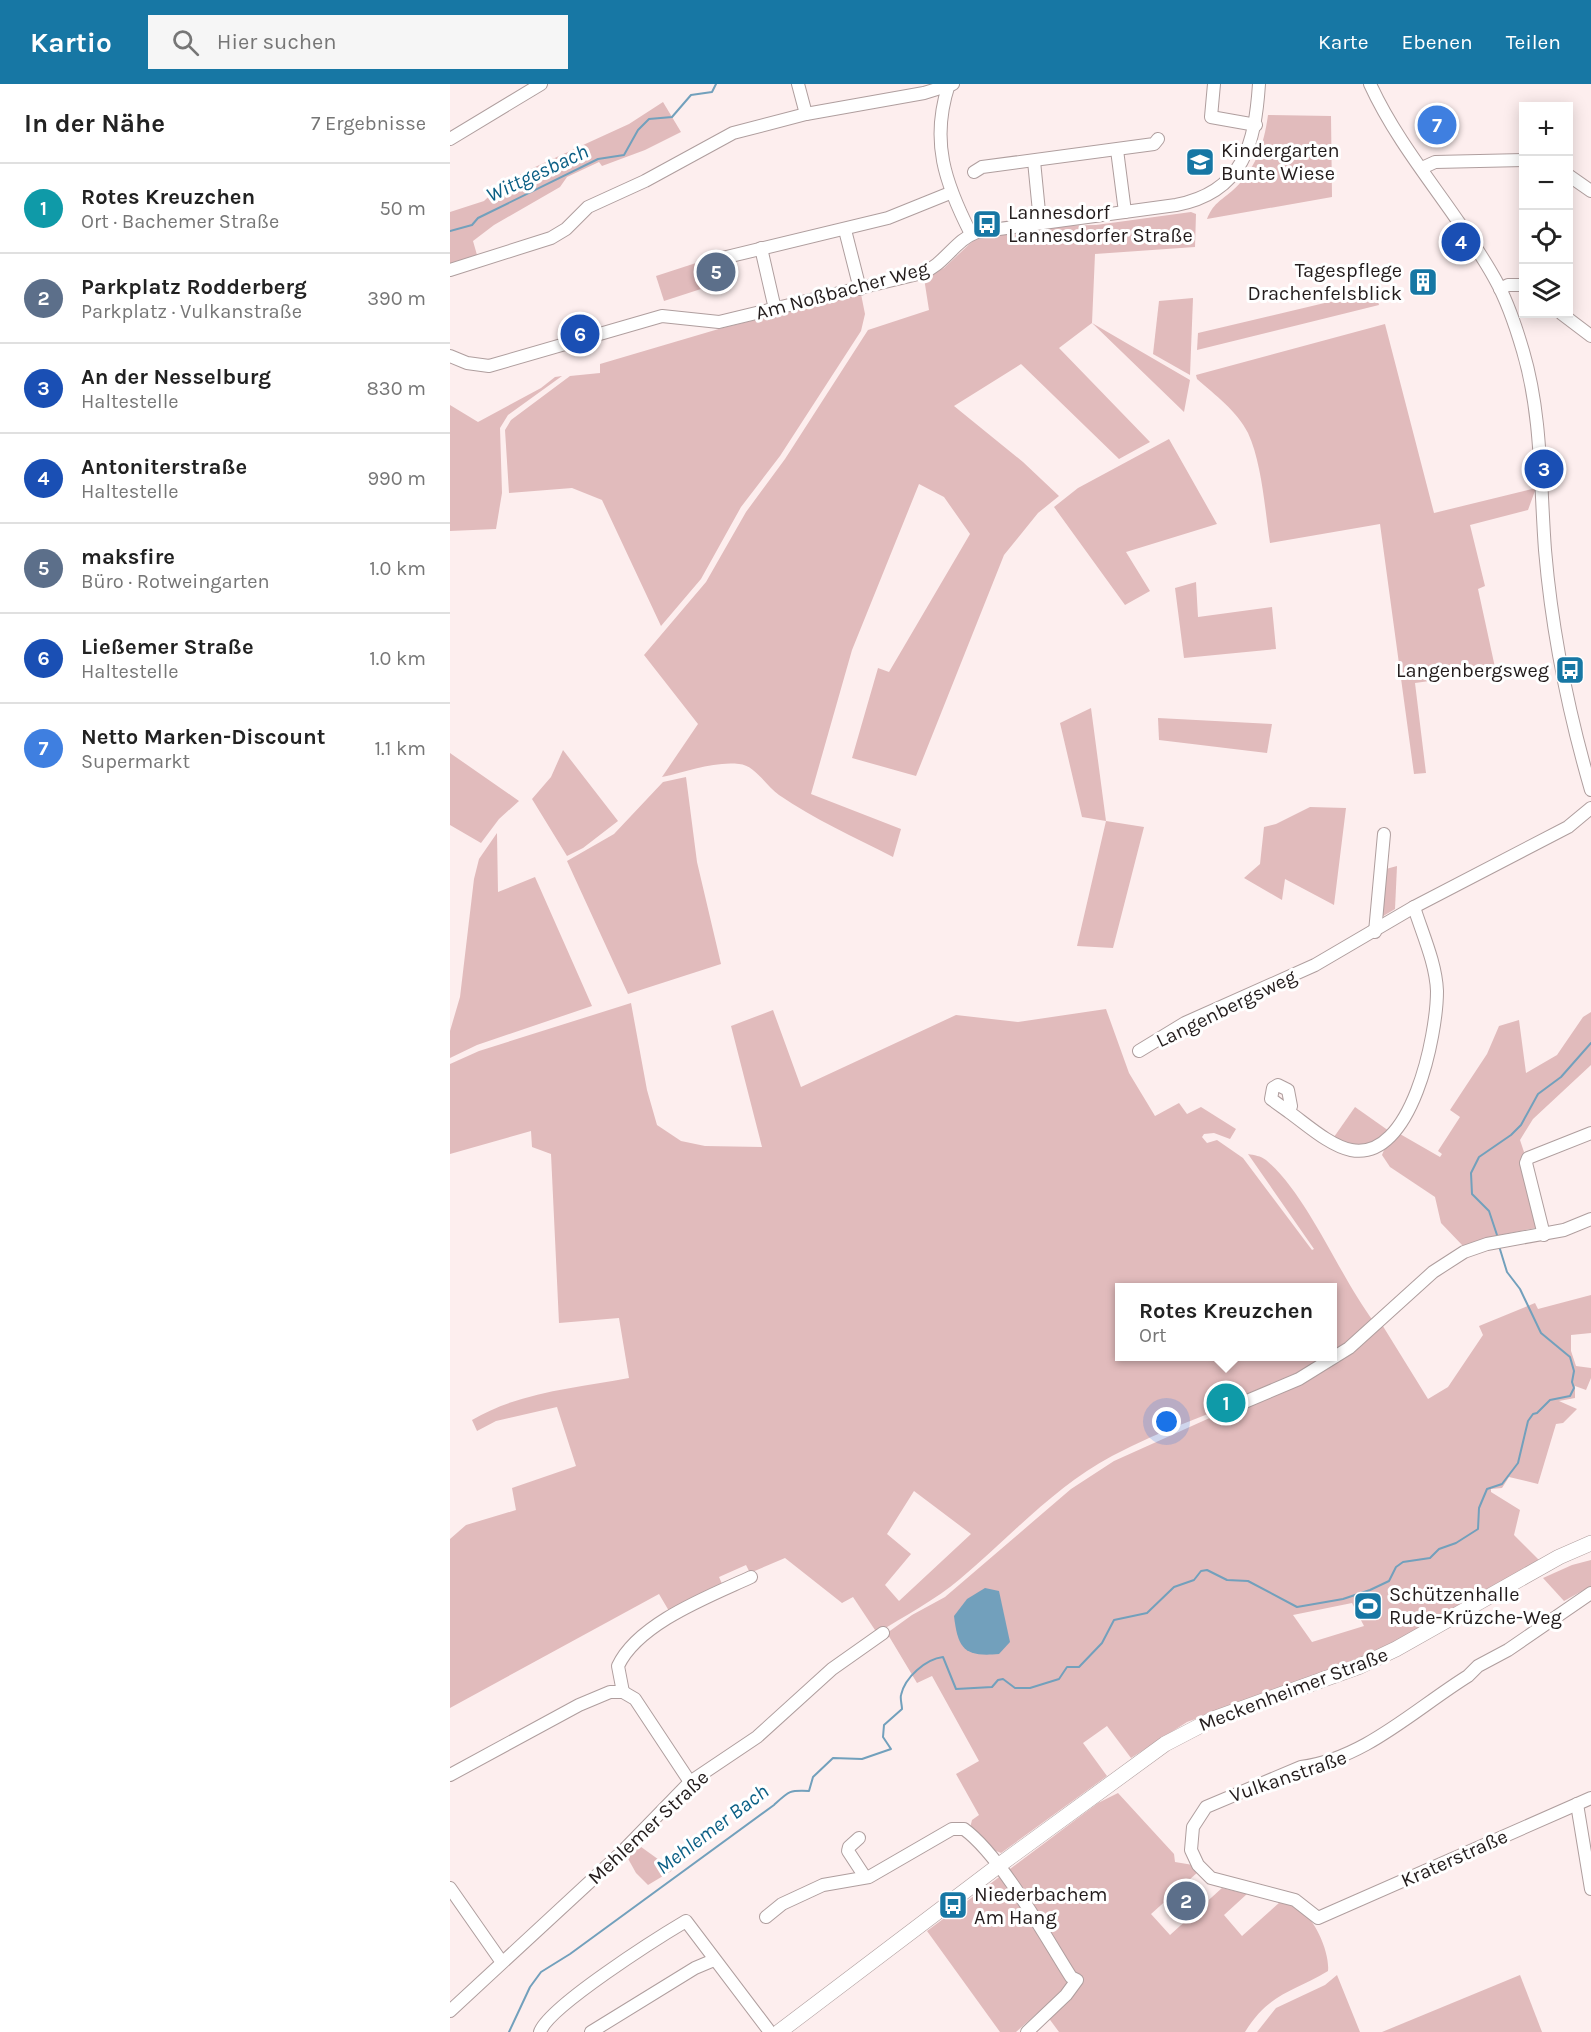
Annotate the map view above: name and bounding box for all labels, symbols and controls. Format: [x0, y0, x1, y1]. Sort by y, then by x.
search box [148, 15, 568, 69]
text: Kartio [30, 26, 112, 59]
icon: search [169, 26, 202, 59]
text: Hier suchen [217, 29, 337, 55]
text: Karte [1318, 30, 1369, 54]
text: Ebenen [1402, 30, 1473, 54]
text: Teilen [1506, 30, 1561, 54]
pin: 7 [1418, 102, 1456, 147]
map controls [1519, 102, 1573, 318]
button: + [1519, 102, 1573, 156]
text: In der Nähe [24, 108, 165, 139]
text: 7 Ergebnisse [311, 112, 426, 135]
water label: Wittgesbach [482, 139, 592, 207]
place label: Kindergarten Bunte Wiese [1221, 139, 1340, 185]
school or university icon: Kindergarten Bunte Wiese [1184, 146, 1216, 178]
button: − [1519, 156, 1573, 210]
text: Rotes Kreuzchen [81, 184, 255, 210]
text: 1 [40, 197, 47, 220]
text: 50 m [379, 197, 426, 220]
place label: Lannesdorf Lannesdorfer Straße [1008, 201, 1193, 247]
bus stop icon: Lannesdorf Lannesdorfer Straße [971, 208, 1003, 240]
text: Ort · Bachemer Straße [81, 210, 279, 233]
button: locate [1519, 210, 1573, 264]
pin: 4 [1442, 220, 1480, 264]
pin: 5 [696, 250, 736, 294]
street label: Am Noßbacher Weg [753, 256, 931, 325]
place label: Tagespflege Drachenfelsblick [1248, 259, 1402, 305]
button: layers [1519, 264, 1573, 318]
building icon: Tagespflege Drachenfelsblick [1407, 266, 1439, 298]
text: Parkplatz Rodderberg [81, 274, 307, 300]
text: 2 [37, 287, 50, 310]
text: 390 m [367, 287, 426, 310]
text: Parkplatz · Vulkanstraße [81, 300, 302, 323]
pin: 6 [560, 312, 600, 356]
text: An der Nesselburg [81, 364, 271, 390]
text: 3 [37, 377, 50, 400]
text: 830 m [367, 377, 426, 400]
text: Haltestelle [81, 390, 179, 413]
pin: 3 [1524, 446, 1564, 492]
text: Antoniterstraße [81, 454, 247, 480]
text: 4 [38, 467, 49, 490]
text: 990 m [367, 467, 426, 490]
text: Haltestelle [81, 480, 179, 503]
text: maksfire [81, 544, 175, 570]
text: 5 [38, 557, 49, 580]
text: 1.0 km [369, 557, 426, 580]
text: Büro · Rotweingarten [81, 570, 270, 593]
text: Ließemer Straße [81, 634, 254, 660]
text: 6 [37, 647, 50, 670]
text: 1.0 km [369, 647, 426, 670]
bus stop icon: Langenbergsweg [1554, 654, 1586, 686]
place label: Langenbergsweg [1396, 659, 1549, 682]
text: Haltestelle [81, 660, 179, 683]
text: Netto Marken-Discount [81, 724, 325, 750]
text: 7 [39, 737, 48, 760]
text: 1.1 km [374, 737, 426, 760]
text: Supermarkt [81, 750, 190, 773]
street label: Langenbergsweg [1152, 965, 1300, 1052]
popup [1115, 1283, 1337, 1361]
text: Rotes Kreuzchen [1139, 1298, 1313, 1324]
text: Ort [1139, 1324, 1167, 1347]
pin: 1 [1206, 1380, 1246, 1426]
your location [1152, 1407, 1181, 1436]
place label: Schützenhalle Rude-Krüzche-Weg [1389, 1583, 1562, 1629]
sports icon: Schützenhalle Rude-Krüzche-Weg [1352, 1590, 1384, 1622]
street label: Meckenheimer Straße [1195, 1643, 1391, 1736]
street label: Vulkanstraße [1227, 1746, 1350, 1807]
street label: Mehlemer Straße [583, 1766, 713, 1889]
water label: Mehlemer Bach [651, 1779, 773, 1879]
street label: Kraterstraße [1397, 1825, 1511, 1892]
pin: 2 [1166, 1878, 1206, 1924]
place label: Niederbachem Am Hang [974, 1883, 1108, 1929]
bus stop icon: Niederbachem Am Hang [937, 1889, 969, 1921]

